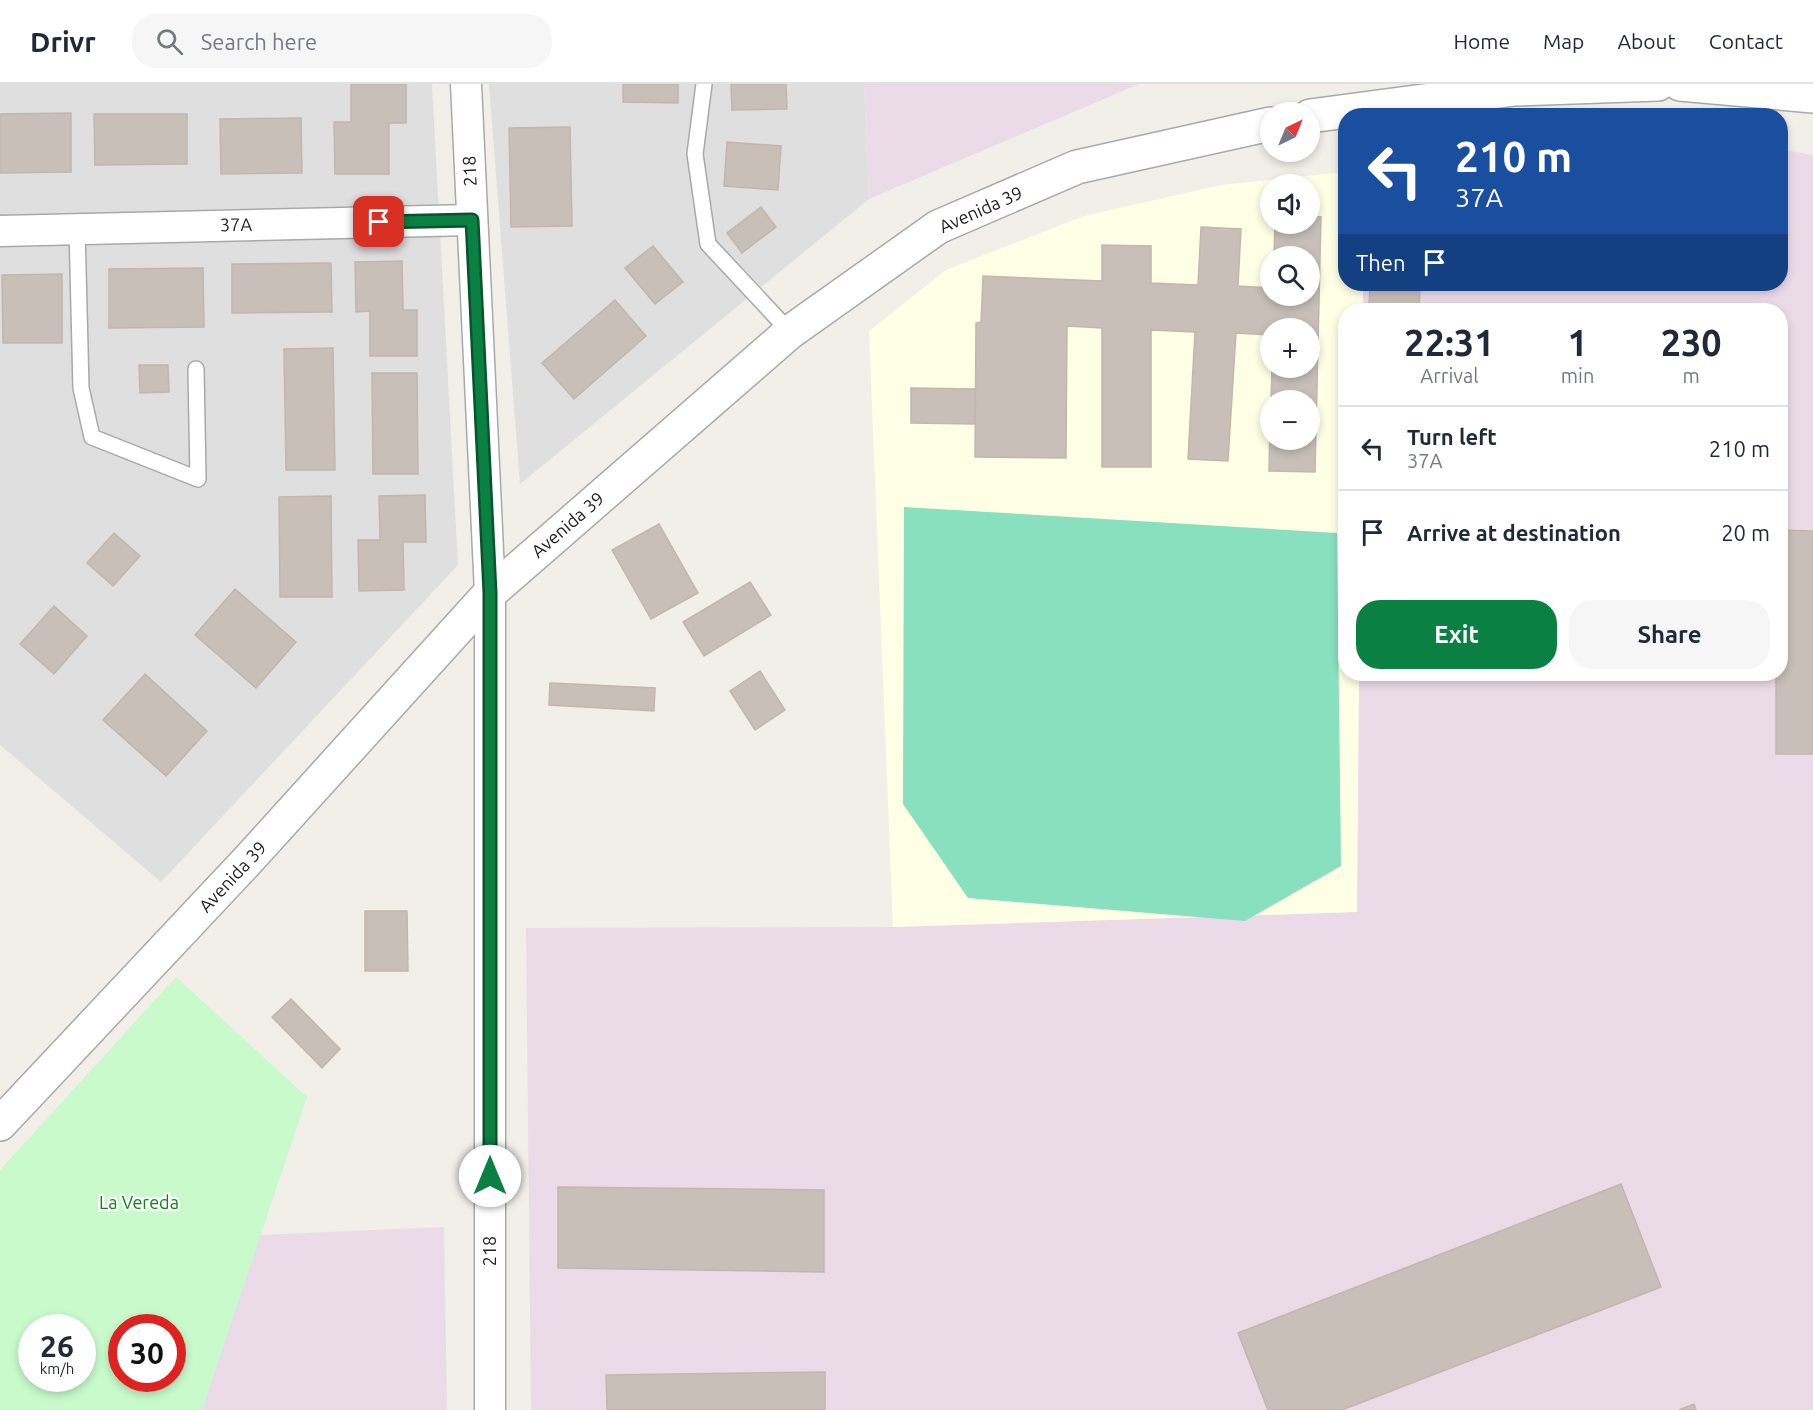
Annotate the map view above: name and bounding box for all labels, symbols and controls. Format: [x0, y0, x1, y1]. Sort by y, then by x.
search box [132, 14, 552, 68]
icon: search [153, 25, 186, 58]
text: Drivr [30, 26, 96, 57]
text: Search here [201, 29, 317, 54]
text: Home [1453, 29, 1510, 53]
text: Map [1543, 29, 1584, 53]
text: About [1617, 29, 1676, 53]
text: Contact [1709, 29, 1783, 53]
north arrow [1260, 102, 1320, 162]
map controls [1260, 102, 1320, 450]
icon: left [1356, 132, 1434, 210]
text: 210 m [1455, 133, 1572, 180]
street label: 218 [458, 155, 480, 187]
button: sound [1260, 174, 1320, 234]
street label: Avenida 39 [936, 182, 1025, 236]
text: 37A [1455, 182, 1503, 212]
pin [353, 196, 404, 247]
icon: arrive [362, 205, 395, 238]
street label: 37A [220, 214, 252, 234]
button: search [1260, 246, 1320, 306]
icon: arrive [1418, 246, 1451, 279]
text: Then [1356, 250, 1406, 275]
button: + [1260, 318, 1320, 378]
text: 22:31 [1404, 322, 1494, 363]
text: 1 [1567, 322, 1588, 363]
text: 230 [1661, 322, 1722, 363]
text: Arrival [1420, 364, 1479, 387]
text: min [1561, 364, 1594, 387]
text: m [1683, 364, 1700, 387]
button: − [1260, 390, 1320, 450]
text: Turn left [1407, 424, 1497, 449]
icon: left [1356, 432, 1389, 465]
text: 210 m [1709, 436, 1770, 461]
text: 37A [1407, 449, 1443, 472]
street label: Avenida 39 [527, 487, 607, 561]
icon: arrive [1356, 516, 1389, 549]
text: Arrive at destination [1407, 520, 1621, 545]
text: 20 m [1721, 520, 1770, 545]
button: Exit [1356, 600, 1557, 669]
button: Share [1569, 600, 1770, 669]
street label: Avenida 39 [195, 837, 270, 916]
position arrow [458, 1144, 522, 1208]
park label: La Vereda [99, 1192, 179, 1212]
street label: 218 [479, 1236, 499, 1266]
speed limit sign: 30 [108, 1314, 186, 1392]
text: 26 [40, 1329, 74, 1363]
text: km/h [40, 1360, 74, 1377]

